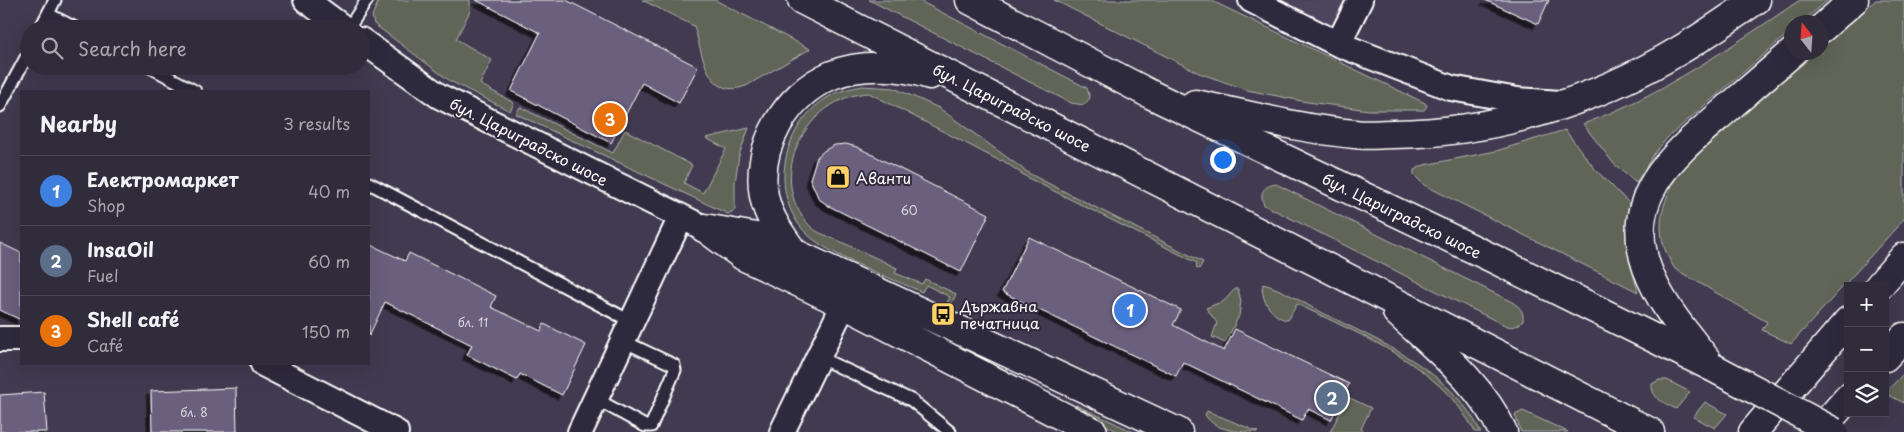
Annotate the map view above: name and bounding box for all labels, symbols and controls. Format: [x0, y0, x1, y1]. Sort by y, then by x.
north arrow [1784, 15, 1829, 60]
search box [20, 20, 370, 75]
icon: search [38, 34, 66, 62]
text: Search here [78, 34, 187, 62]
street label: бул. Цариградско шосе [929, 57, 1095, 157]
street label: бул. Цариградско шосе [446, 91, 612, 191]
pin: 3 [594, 100, 626, 138]
text: Nearby [40, 107, 117, 139]
text: 3 results [283, 111, 350, 135]
your location [1210, 147, 1236, 173]
shop icon: Аванти [825, 164, 851, 190]
text: Електромаркет [87, 165, 239, 193]
place label: Аванти [856, 166, 911, 189]
street label: бул. Цариградско шосе [1319, 166, 1485, 264]
text: 1 [52, 179, 60, 203]
text: 40 m [308, 179, 350, 203]
text: Shop [87, 193, 125, 217]
house number: 60 [900, 201, 918, 219]
text: InsaOil [87, 235, 154, 263]
text: 2 [50, 249, 62, 273]
text: 60 m [308, 249, 350, 273]
text: Fuel [87, 263, 118, 287]
map controls [1844, 282, 1889, 417]
button: + [1844, 282, 1889, 327]
pin: 1 [1114, 291, 1146, 329]
place label: Държавна печатница [959, 294, 1040, 334]
bus stop icon: Държавна печатница [930, 301, 956, 327]
text: Shell café [87, 305, 179, 333]
house number: бл. 11 [458, 313, 488, 331]
text: 3 [51, 319, 61, 343]
text: 150 m [302, 319, 350, 343]
button: − [1844, 327, 1889, 372]
text: Café [87, 333, 123, 357]
button: layers [1844, 372, 1889, 417]
pin: 2 [1316, 379, 1348, 417]
house number: бл. 8 [180, 403, 208, 421]

